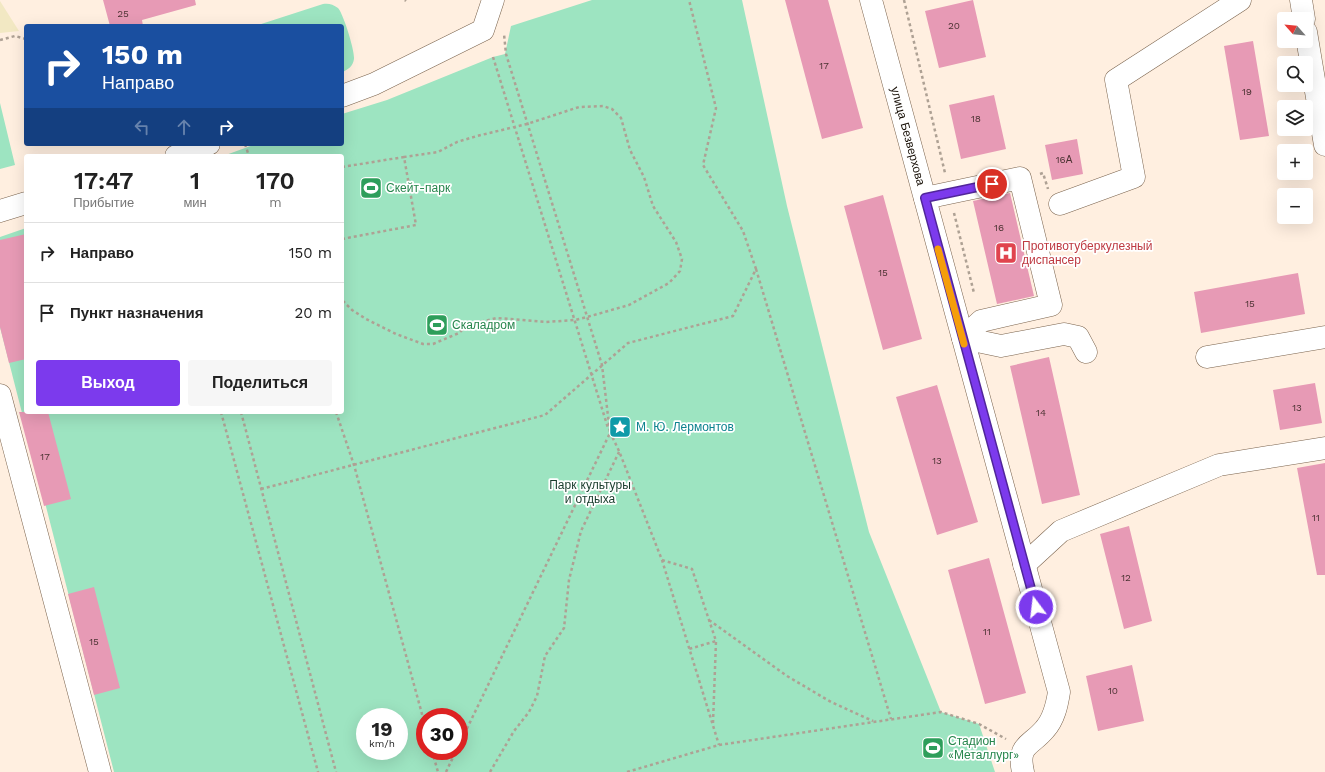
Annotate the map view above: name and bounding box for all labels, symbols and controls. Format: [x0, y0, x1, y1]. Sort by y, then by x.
house number: 25 [117, 8, 129, 19]
north arrow [1277, 12, 1313, 48]
map controls [1277, 12, 1313, 224]
house number: 20 [948, 20, 960, 31]
text: 150 m [102, 38, 183, 71]
icon: right [36, 40, 88, 92]
button: search [1277, 56, 1313, 92]
house number: 17 [819, 60, 829, 71]
text: Направо [102, 72, 174, 93]
street label: улица Безверхова [888, 85, 928, 187]
house number: 19 [1242, 86, 1252, 97]
button: layers [1277, 100, 1313, 136]
house number: 18 [971, 113, 981, 124]
icon: left [131, 116, 153, 138]
icon: ahead [173, 116, 195, 138]
icon: right [215, 116, 237, 138]
button: + [1277, 144, 1313, 180]
house number: 16А [1056, 154, 1073, 165]
text: 17:47 [74, 167, 133, 195]
text: 1 [190, 167, 200, 195]
text: 170 [256, 167, 295, 195]
pin [975, 167, 1009, 201]
icon: arrive [981, 173, 1003, 195]
sports icon: Скейт-парк [358, 175, 384, 201]
place label: Скейт-парк [386, 181, 451, 195]
button: − [1277, 188, 1313, 224]
text: Прибытие [73, 195, 134, 210]
text: мин [183, 195, 207, 210]
text: m [269, 195, 282, 210]
house number: 16 [994, 222, 1004, 233]
place label: Противотуберкулезный диспансер [1022, 239, 1152, 267]
hospital icon: Противотуберкулезный диспансер [993, 240, 1019, 266]
icon: right [36, 242, 58, 264]
text: Направо [70, 244, 134, 262]
text: 150 m [289, 244, 332, 262]
house number: 15 [878, 267, 888, 278]
house number: 15 [1245, 298, 1255, 309]
icon: arrive [36, 302, 58, 324]
text: Пункт назначения [70, 304, 203, 322]
text: 20 m [295, 304, 332, 322]
sports icon: Скаладром [424, 312, 450, 338]
place label: Скаладром [452, 318, 515, 332]
button: Выход [36, 360, 180, 406]
button: Поделиться [188, 360, 332, 406]
house number: 13 [1292, 402, 1302, 413]
house number: 14 [1036, 407, 1046, 418]
place icon: М. Ю. Лермонтов [607, 414, 633, 440]
place label: М. Ю. Лермонтов [636, 420, 734, 434]
house number: 17 [40, 451, 50, 462]
house number: 13 [932, 455, 942, 466]
park label: Парк культуры и отдыха [549, 478, 631, 506]
house number: 11 [1312, 512, 1320, 523]
house number: 12 [1121, 572, 1131, 583]
position arrow [1015, 586, 1057, 628]
house number: 11 [983, 626, 991, 637]
house number: 15 [89, 636, 99, 647]
house number: 10 [1108, 685, 1118, 696]
speed limit sign: 30 [416, 708, 468, 760]
text: 19 [372, 717, 392, 741]
place label: Стадион «Металлург» [948, 734, 1019, 762]
sports icon: Стадион «Металлург» [920, 735, 946, 761]
text: km/h [369, 738, 395, 749]

